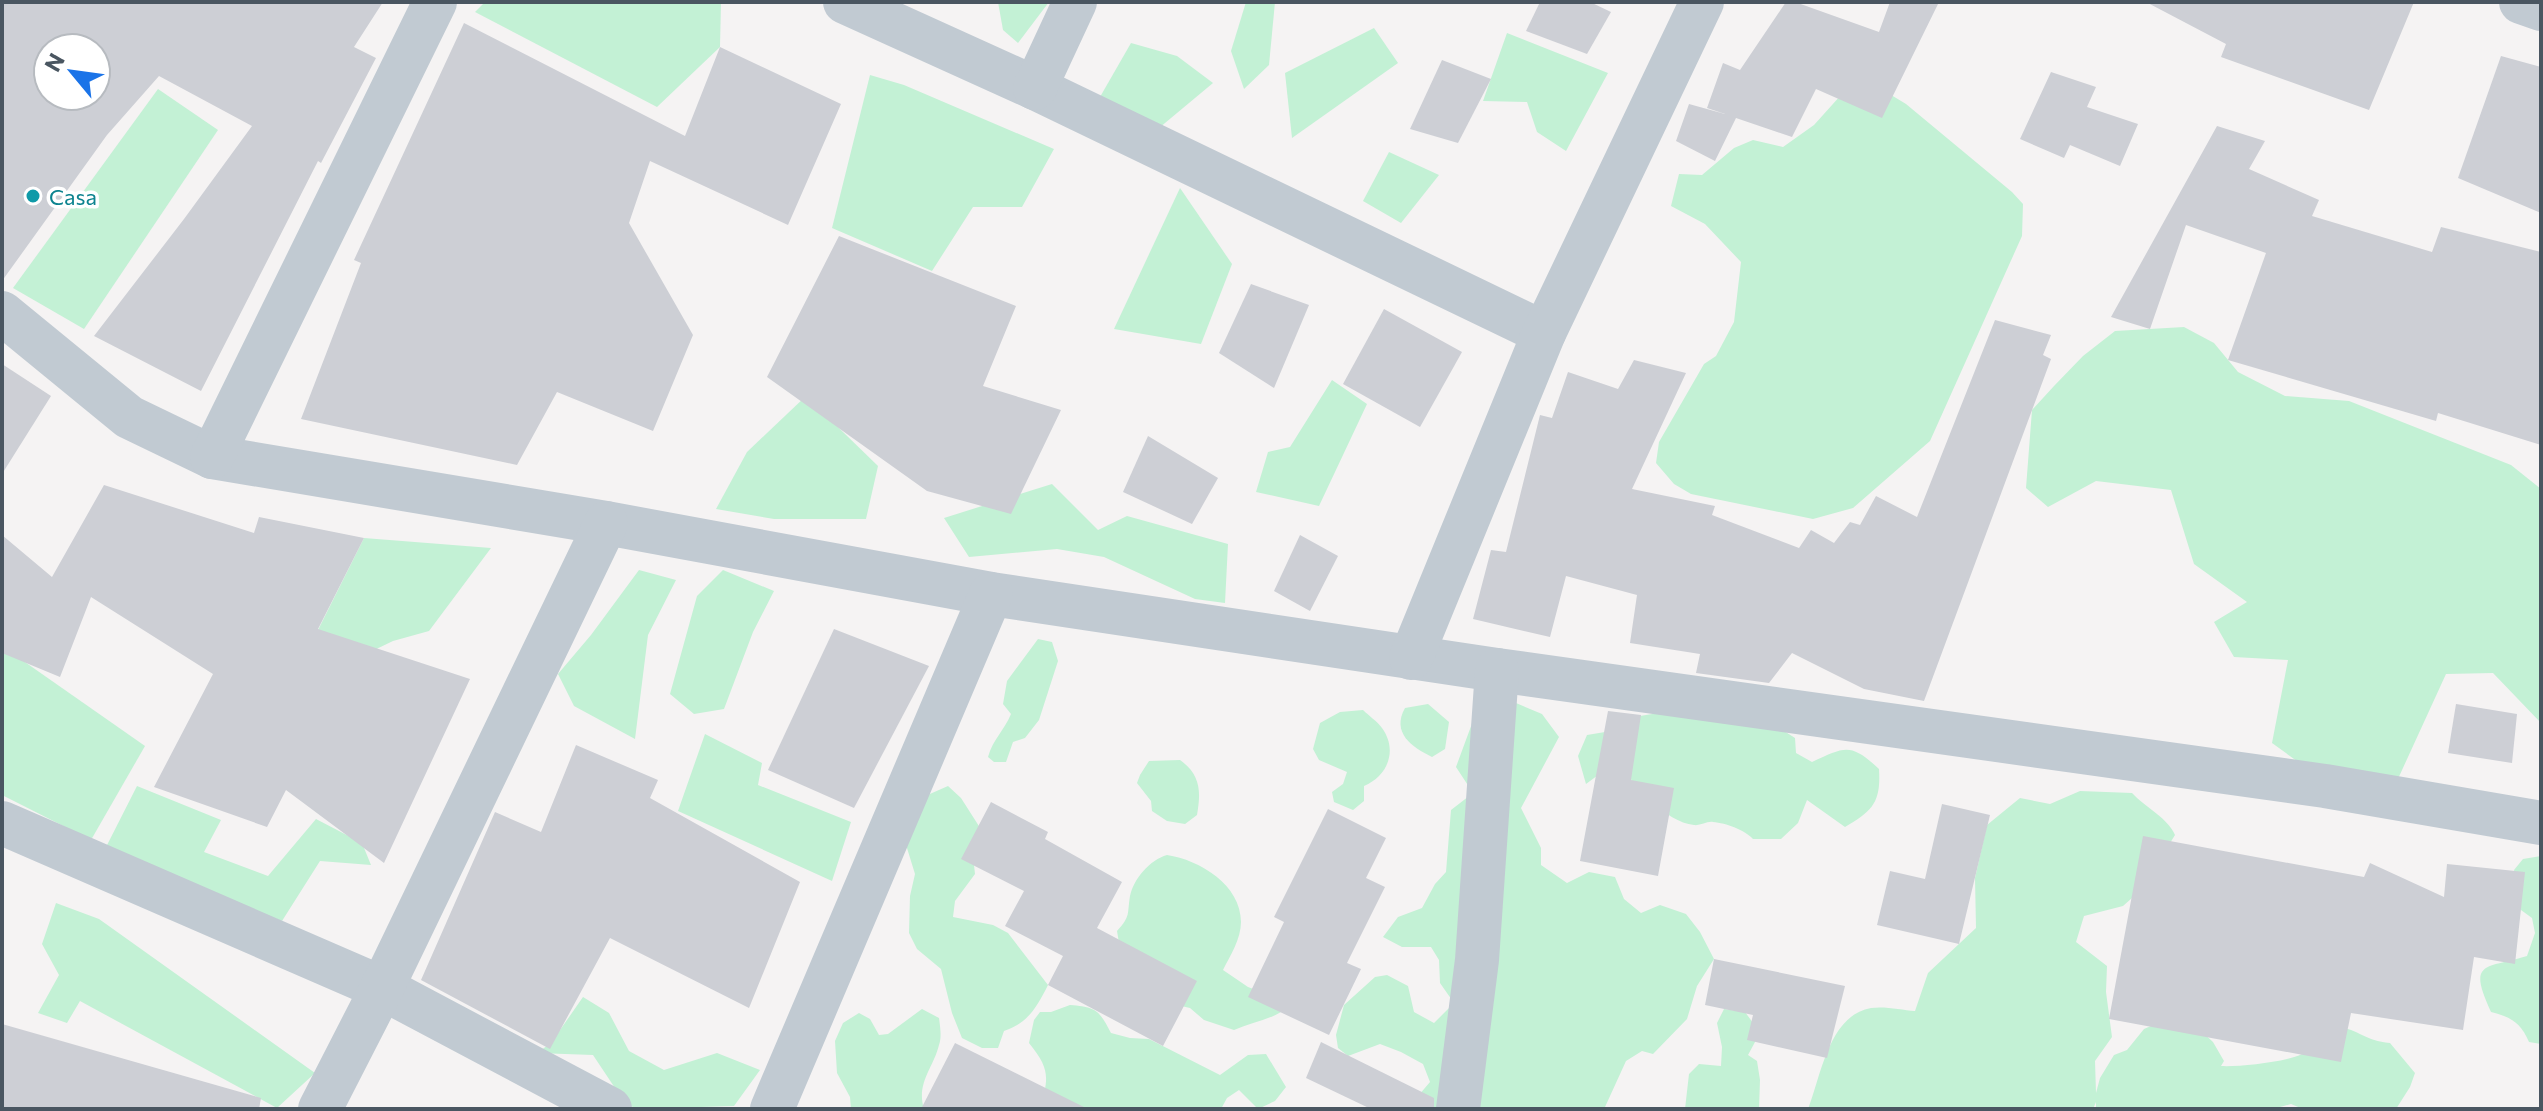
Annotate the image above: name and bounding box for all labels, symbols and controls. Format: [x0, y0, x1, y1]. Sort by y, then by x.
north arrow [32, 32, 112, 112]
text: N [38, 48, 70, 76]
place label: Casa [49, 183, 97, 210]
marker: Casa [24, 187, 42, 205]

